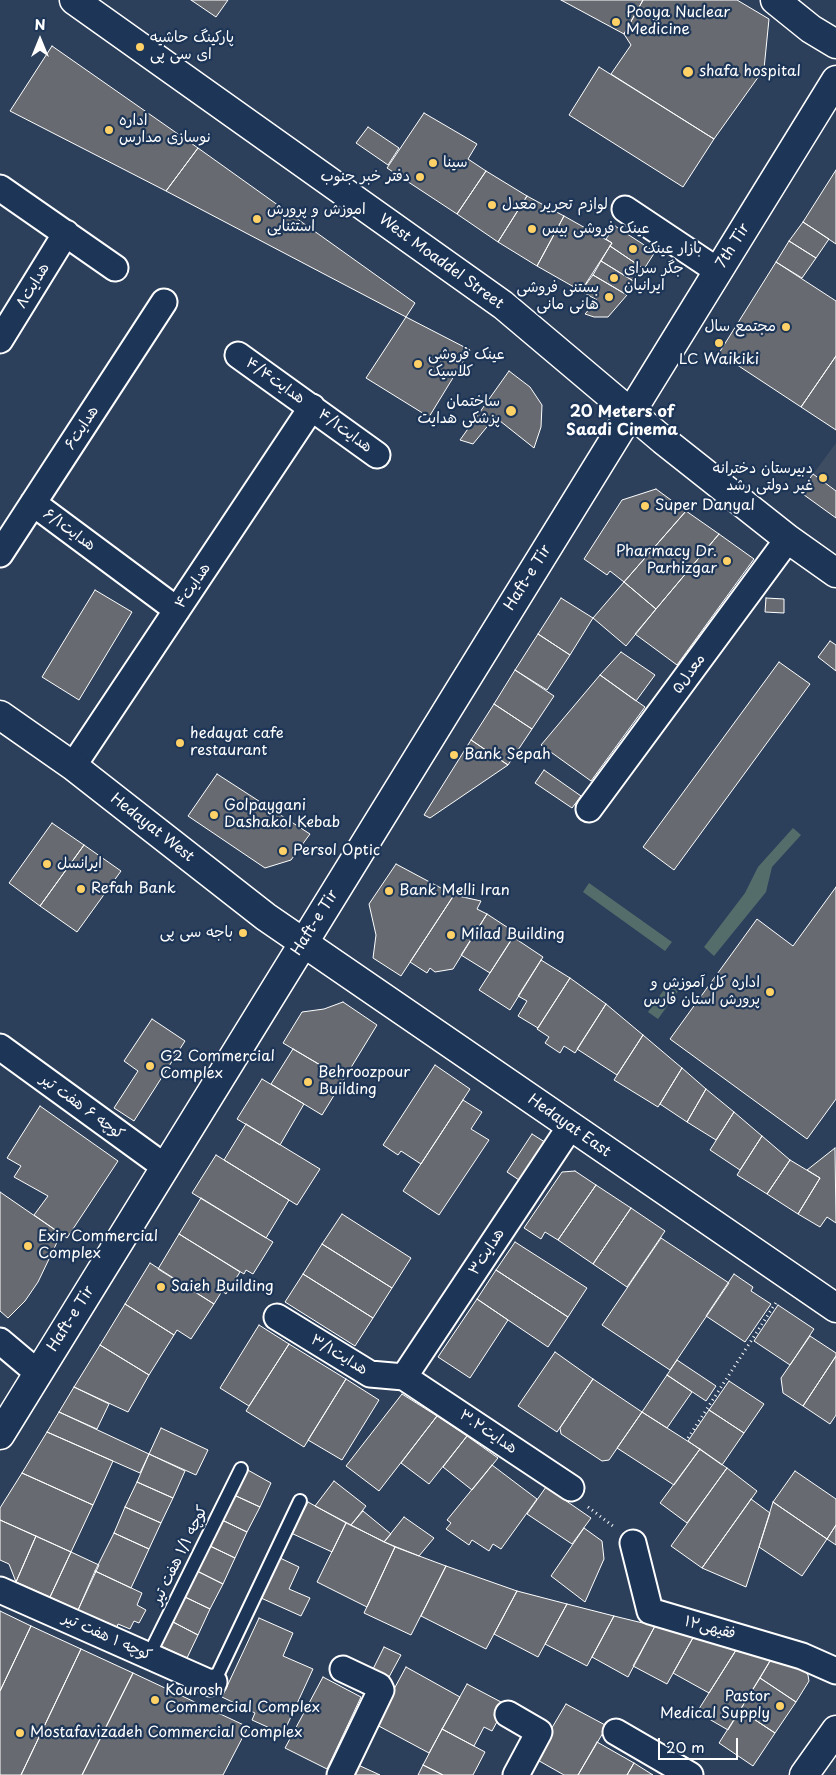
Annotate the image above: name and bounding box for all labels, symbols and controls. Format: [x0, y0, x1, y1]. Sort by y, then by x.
place label: Pooya Nuclear Medicine [626, 4, 730, 39]
text: N [34, 14, 46, 35]
north arrow [15, 15, 65, 65]
marker: Pooya Nuclear Medicine [610, 16, 622, 28]
place label: پارکینگ حاشیه ای سی پی [150, 29, 234, 64]
marker: پارکینگ حاشیه ای سی پی [134, 41, 146, 53]
place label: shafa hospital [699, 63, 801, 81]
marker: shafa hospital [681, 65, 695, 79]
place label: اداره نوسازی مدارس [119, 112, 211, 147]
marker: اداره نوسازی مدارس [103, 124, 115, 136]
place label: سینا [443, 154, 468, 172]
marker: سینا [427, 157, 439, 169]
place label: دفتر خبر جنوب [321, 168, 410, 186]
marker: دفتر خبر جنوب [414, 171, 426, 183]
place label: لوازم تحریر معدل [502, 196, 608, 214]
marker: لوازم تحریر معدل [486, 199, 498, 211]
place label: اموزش و پرورش استثنایی [267, 201, 366, 236]
street label: West Moaddel Street [375, 211, 507, 313]
marker: اموزش و پرورش استثنایی [251, 213, 263, 225]
place label: عینک فروشی بیس [542, 220, 650, 238]
street label: 7th Tir [712, 220, 754, 272]
marker: عینک فروشی بیس [526, 223, 538, 235]
place label: بازار عینک [643, 240, 702, 258]
marker: بازار عینک [627, 243, 639, 255]
street label: هدایت۸ [12, 260, 54, 312]
place label: جگر سرای ایرانیان [624, 260, 684, 295]
marker: جگر سرای ایرانیان [608, 272, 620, 284]
place label: بستنی فروشی هانی مانی [517, 279, 599, 314]
marker: بستنی فروشی هانی مانی [603, 291, 615, 303]
place label: مجتمع سال [704, 318, 776, 336]
marker: مجتمع سال [780, 321, 792, 333]
marker: LC Waikiki [713, 337, 725, 349]
place label: عینک فروشی کلاسیک [428, 346, 505, 381]
place label: LC Waikiki [679, 351, 759, 369]
street label: هدایت۴/۴ [242, 354, 308, 408]
marker: عینک فروشی کلاسیک [412, 358, 424, 370]
place label: ساختمان پزشکی هدایت [418, 393, 500, 428]
street label: هدایت۶ [61, 403, 103, 453]
district label: 20 Meters of Saadi Cinema [566, 403, 678, 441]
marker: ساختمان پزشکی هدایت [504, 404, 518, 418]
street label: هدایت۴/۱ [314, 405, 376, 457]
place label: دبیرستان دخترانه غیر دولتی رشد [712, 460, 813, 495]
marker: دبیرستان دخترانه غیر دولتی رشد [817, 472, 829, 484]
place label: Super Danyal [655, 497, 755, 515]
marker: Super Danyal [639, 500, 651, 512]
street label: هدایت۶/۱ [39, 505, 99, 555]
street label: Haft-e Tir [501, 542, 555, 614]
place label: Pharmacy Dr. Parhizgar [616, 543, 717, 578]
marker: Pharmacy Dr. Parhizgar [721, 555, 733, 567]
street label: هدایت۴ [171, 560, 215, 612]
street label: معدل۵ [669, 651, 709, 697]
place label: hedayat cafe restaurant [190, 725, 284, 760]
marker: hedayat cafe restaurant [174, 737, 186, 749]
place label: Bank Sepah [464, 746, 551, 764]
marker: Bank Sepah [448, 749, 460, 761]
street label: Hedayat West [107, 790, 197, 866]
place label: Golpaygani Dashakol Kebab [224, 797, 340, 832]
marker: Golpaygani Dashakol Kebab [208, 809, 220, 821]
place label: Persol Optic [293, 842, 380, 860]
marker: Persol Optic [277, 845, 289, 857]
place label: ایرانسل [57, 855, 102, 873]
marker: ایرانسل [41, 858, 53, 870]
place label: Refah Bank [91, 880, 176, 898]
place label: Bank Melli Iran [399, 882, 510, 900]
marker: Refah Bank [75, 883, 87, 895]
marker: Bank Melli Iran [383, 885, 395, 897]
street label: Haft-e Tir [288, 887, 342, 959]
place label: باجه سی پی [160, 924, 233, 942]
place label: Milad Building [461, 926, 565, 944]
marker: باجه سی پی [237, 927, 249, 939]
marker: Milad Building [445, 929, 457, 941]
place label: اداره کل آموزش و پرورش استان فارس [644, 974, 760, 1009]
marker: اداره کل آموزش و پرورش استان فارس [764, 986, 776, 998]
place label: G2 Commercial Complex [160, 1048, 275, 1083]
marker: G2 Commercial Complex [144, 1060, 156, 1072]
place label: Behroozpour Building [318, 1064, 410, 1099]
street label: کوچه ۶ هفت تیر [36, 1070, 128, 1144]
marker: Behroozpour Building [302, 1076, 314, 1088]
street label: Hedayat East [524, 1091, 614, 1161]
street label: هدایت۳ [465, 1225, 509, 1279]
place label: Exir Commercial Complex [38, 1228, 158, 1263]
marker: Exir Commercial Complex [22, 1240, 34, 1252]
place label: Saieh Building [171, 1278, 274, 1296]
marker: Saieh Building [155, 1281, 167, 1293]
street label: Haft-e Tir [44, 1283, 98, 1355]
street label: هدایت۳/۱ [307, 1331, 371, 1379]
street label: هدایت۳.۲ [456, 1406, 520, 1458]
street label: کوچه ۱/۱ هفت تیر [148, 1503, 212, 1607]
street label: کوچه ۱ هفت تیر [59, 1609, 155, 1665]
street label: فقیهی۱۲ [683, 1613, 737, 1643]
place label: Kourosh Commercial Complex [165, 1682, 320, 1717]
place label: Pastor Medical Supply [660, 1688, 770, 1723]
marker: Kourosh Commercial Complex [149, 1694, 161, 1706]
marker: Pastor Medical Supply [774, 1700, 786, 1712]
place label: Mostafavizadeh Commercial Complex [30, 1724, 302, 1742]
marker: Mostafavizadeh Commercial Complex [14, 1727, 26, 1739]
scale bar [661, 1728, 741, 1760]
text: 20 m [666, 1735, 705, 1758]

